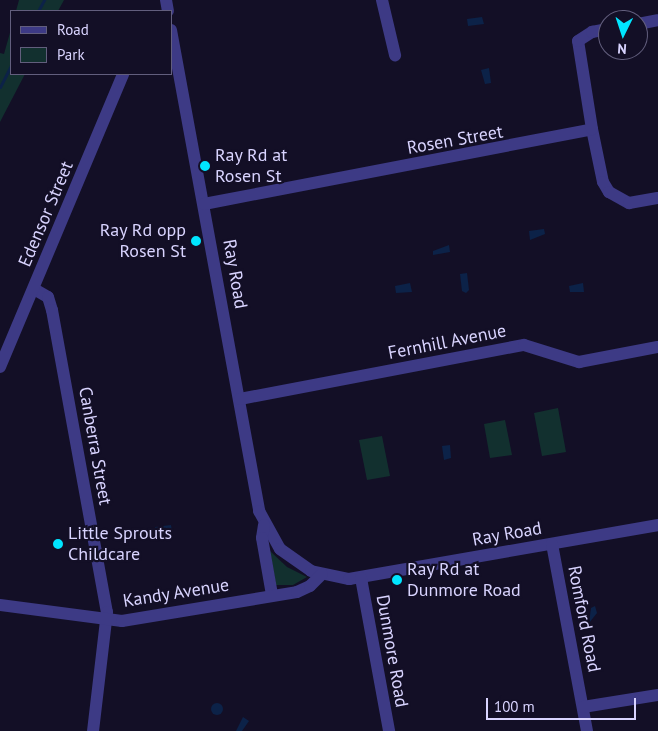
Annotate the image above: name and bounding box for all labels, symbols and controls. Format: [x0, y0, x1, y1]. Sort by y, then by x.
legend [10, 10, 172, 75]
north arrow [598, 10, 648, 60]
text: Road [57, 20, 89, 39]
text: N [617, 40, 627, 58]
text: Park [57, 45, 85, 64]
street label: Rosen Street [405, 121, 505, 159]
place label: Ray Rd at Rosen St [215, 145, 288, 188]
street label: Edensor Street [14, 158, 78, 270]
marker: Ray Rd at Rosen St [199, 160, 211, 172]
place label: Ray Rd opp Rosen St [99, 220, 186, 262]
marker: Ray Rd opp Rosen St [190, 235, 202, 247]
street label: Ray Road [218, 237, 252, 311]
street label: Fernhill Avenue [386, 320, 508, 364]
street label: Canberra Street [74, 385, 116, 507]
street label: Ray Road [470, 517, 544, 551]
place label: Little Sprouts Childcare [68, 523, 172, 566]
marker: Little Sprouts Childcare [52, 538, 64, 550]
place label: Ray Rd at Dunmore Road [407, 559, 521, 602]
street label: Romford Road [563, 564, 605, 674]
street label: Kandy Avenue [121, 574, 231, 612]
marker: Ray Rd at Dunmore Road [391, 574, 403, 586]
street label: Dunmore Road [371, 593, 413, 709]
scale bar [488, 688, 638, 720]
text: 100 m [494, 697, 535, 716]

